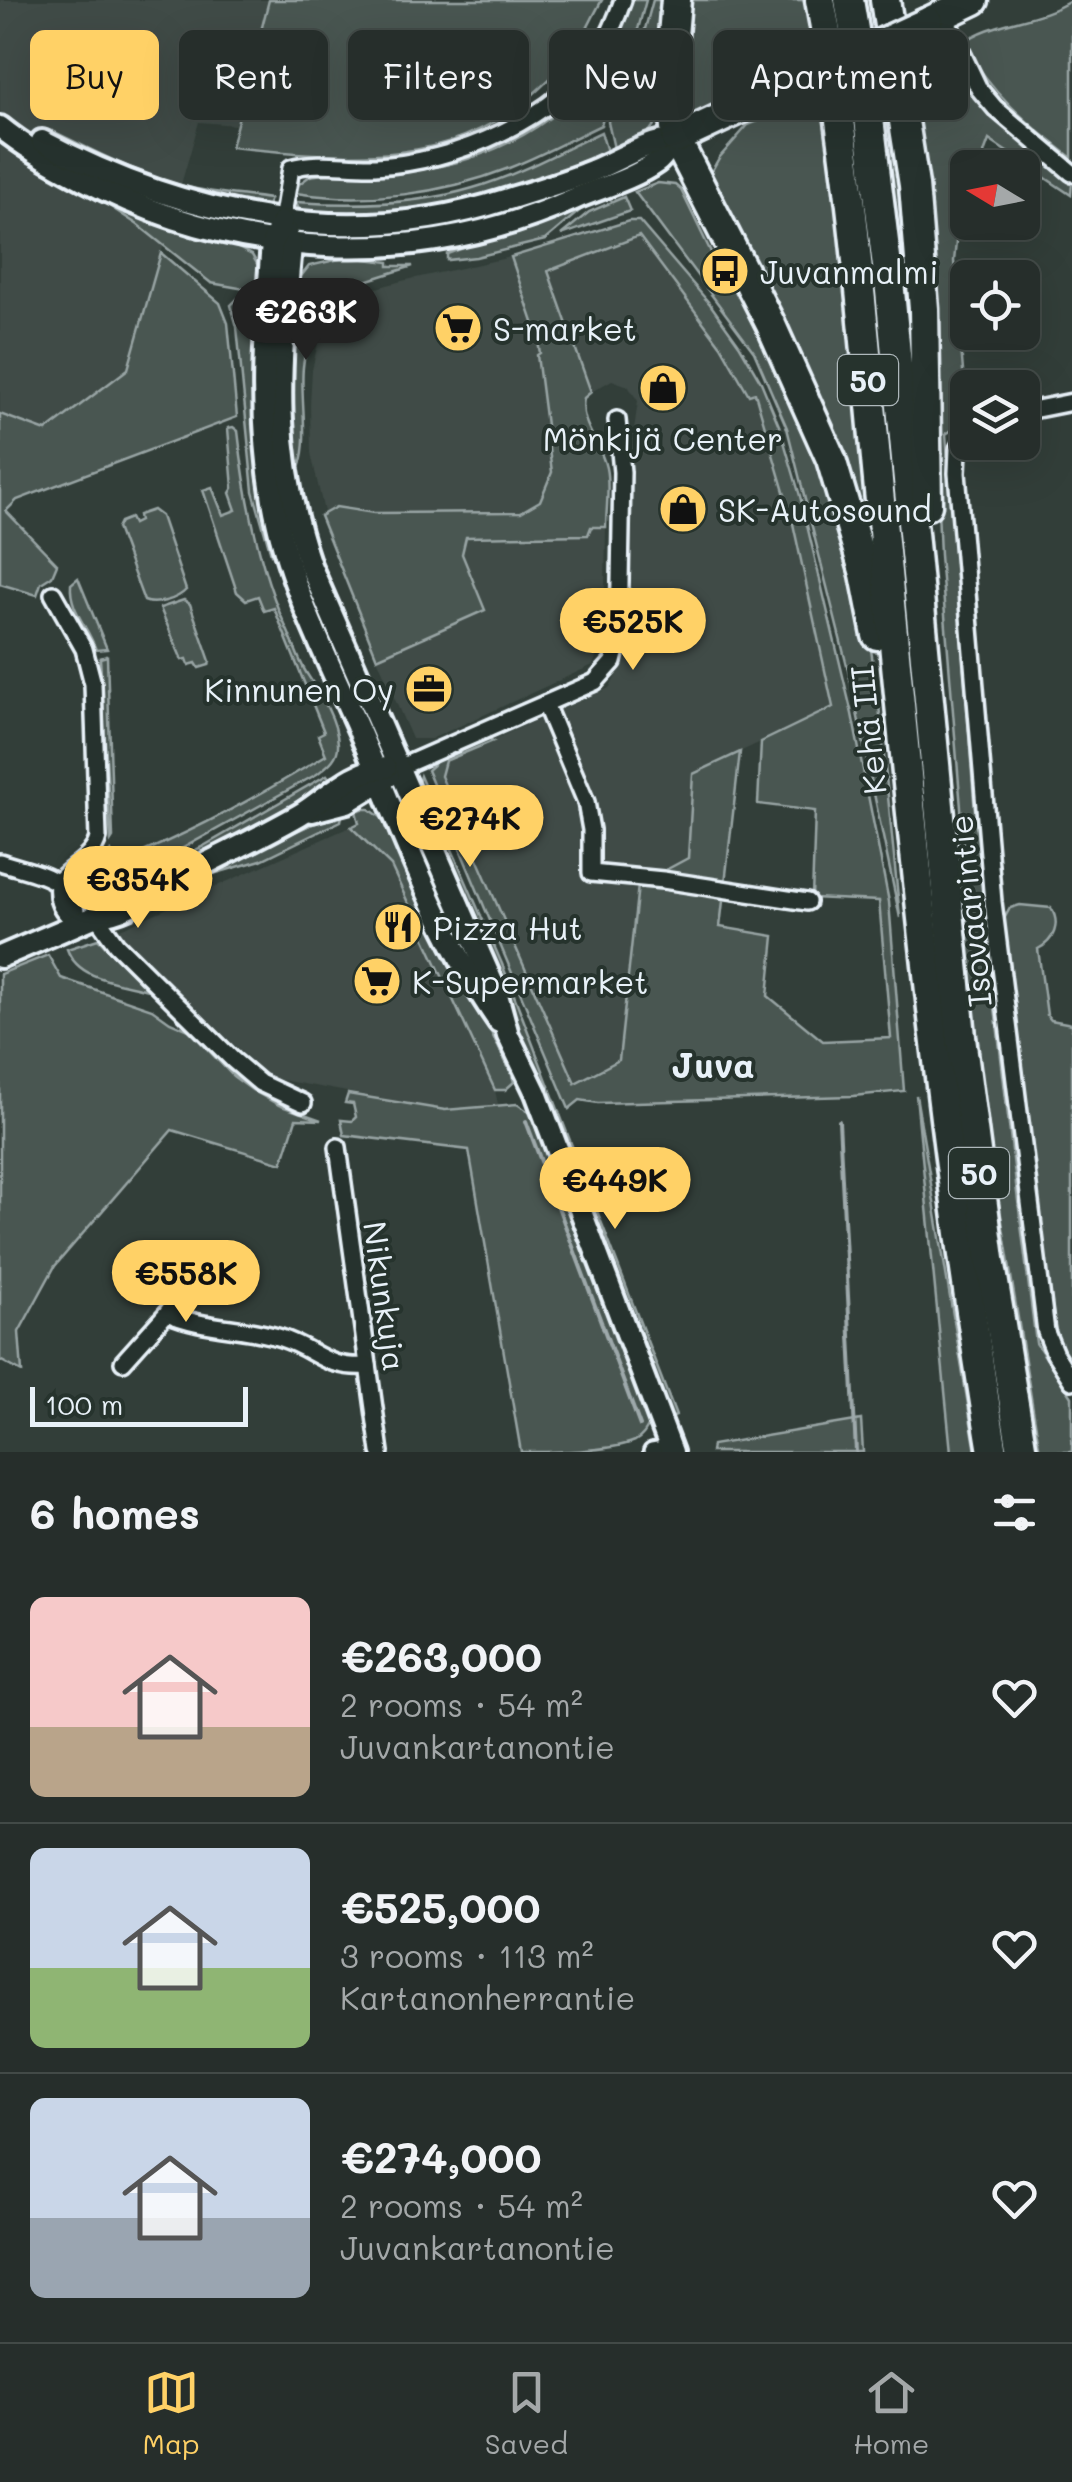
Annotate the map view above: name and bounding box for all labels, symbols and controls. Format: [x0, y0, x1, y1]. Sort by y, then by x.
chip: Buy [30, 30, 159, 120]
chip: Rent [179, 30, 328, 120]
chip: Filters [348, 30, 529, 120]
chip: New [549, 30, 693, 120]
chip: Apartment [713, 30, 968, 120]
north arrow [950, 150, 1040, 240]
map controls [950, 150, 1040, 460]
bus stop icon: Juvanmalmi [699, 245, 751, 297]
place label: Juvanmalmi [760, 250, 938, 292]
button: locate [950, 260, 1040, 350]
pin: €263K [236, 278, 376, 363]
text: €263K [254, 289, 358, 331]
supermarket icon: S-market [432, 302, 484, 354]
place label: S-market [493, 307, 637, 349]
road number: 50 [838, 355, 898, 405]
shop icon: Mönkijä Center [637, 362, 689, 414]
button: layers [950, 370, 1040, 460]
place label: Mönkijä Center [543, 417, 783, 459]
shop icon: SK-Autosound [657, 483, 709, 535]
place label: SK-Autosound [718, 488, 932, 530]
pin: €525K [563, 588, 703, 673]
text: €525K [582, 599, 684, 641]
office icon: Kinnunen Oy [403, 663, 455, 715]
street label: Kehä III [839, 663, 895, 797]
place label: Kinnunen Oy [204, 668, 394, 711]
pin: €274K [400, 785, 540, 870]
text: €274K [418, 796, 522, 838]
street label: Isovaarintie [938, 813, 1000, 1009]
pin: €354K [68, 846, 208, 931]
text: €354K [85, 857, 191, 899]
restaurant icon: Pizza Hut [372, 901, 424, 953]
place label: Pizza Hut [433, 906, 583, 948]
supermarket icon: K-Supermarket [351, 955, 403, 1007]
place label: K-Supermarket [412, 960, 648, 1002]
district label: Juva [671, 1041, 755, 1087]
pin: €449K [545, 1147, 685, 1232]
road number: 50 [949, 1148, 1009, 1198]
text: €449K [562, 1158, 668, 1200]
street label: Nikunkuja [355, 1218, 417, 1374]
pin: €558K [116, 1240, 256, 1325]
text: €558K [134, 1251, 238, 1293]
scale bar [30, 1382, 248, 1426]
text: 100 m [45, 1386, 123, 1422]
text: 6 homes [30, 1485, 200, 1540]
icon: filters [987, 1485, 1042, 1540]
text: €263,000 [340, 1628, 542, 1683]
icon: home [110, 1637, 230, 1757]
icon: heart [987, 1670, 1042, 1725]
text: 2 rooms · 54 m² [340, 1683, 583, 1725]
text: Juvankartanontie [340, 1725, 615, 1767]
text: €525,000 [340, 1879, 541, 1934]
icon: home [110, 1888, 230, 2008]
icon: heart [987, 1921, 1042, 1976]
text: 3 rooms · 113 m² [340, 1934, 594, 1976]
text: Kartanonherrantie [340, 1976, 635, 2018]
text: €274,000 [340, 2129, 541, 2184]
icon: home [110, 2138, 230, 2258]
icon: heart [987, 2171, 1042, 2226]
text: 2 rooms · 54 m² [340, 2184, 583, 2226]
text: Juvankartanontie [340, 2226, 615, 2268]
tab: Map [143, 2365, 200, 2461]
tab: Saved [485, 2365, 568, 2461]
tab: Home [853, 2365, 929, 2461]

